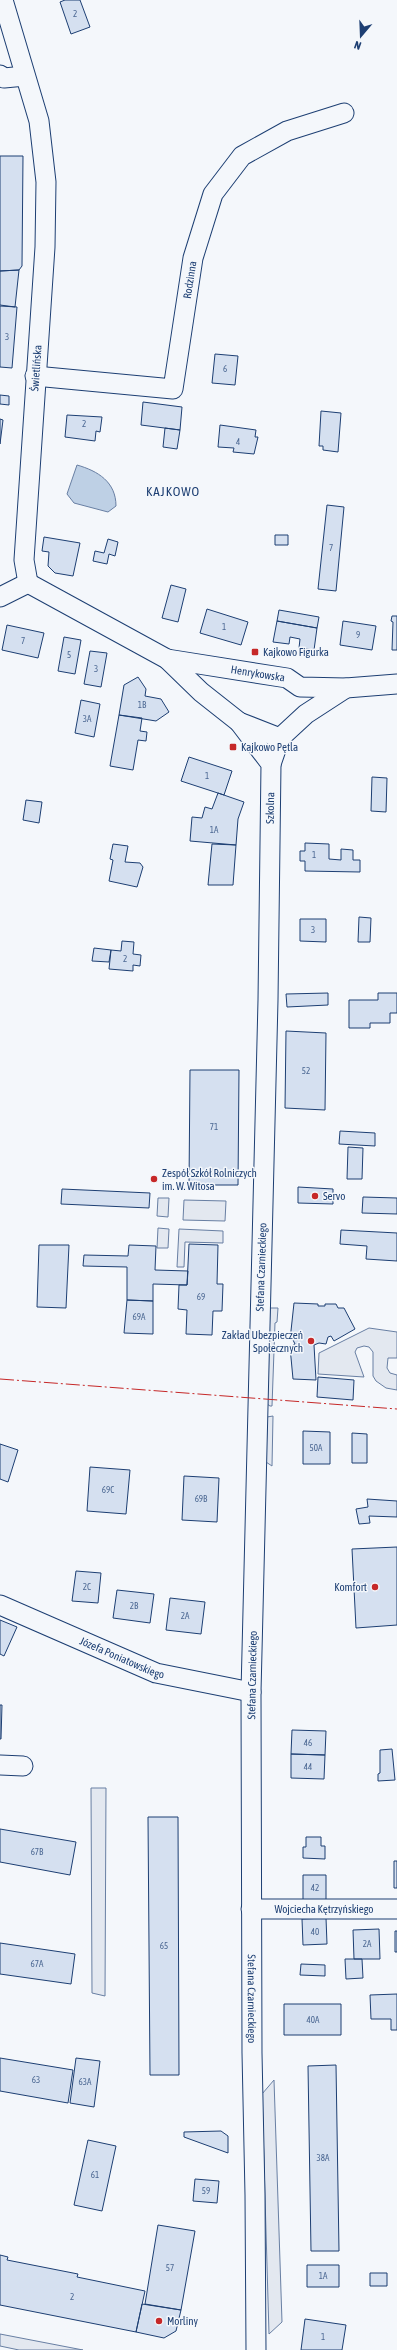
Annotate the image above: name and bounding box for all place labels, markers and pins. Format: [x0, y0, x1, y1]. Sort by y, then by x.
place label: Kajkowo Figurka [263, 646, 329, 658]
marker: Kajkowo Figurka [250, 647, 260, 657]
place label: Kajkowo Pętla [241, 741, 298, 753]
marker: Kajkowo Pętla [228, 742, 238, 752]
place label: Zespół Szkół Rolniczych im. W. Witosa [162, 1167, 257, 1192]
marker: Zespół Szkół Rolniczych im. W. Witosa [149, 1174, 159, 1184]
place label: Servo [323, 1190, 345, 1202]
marker: Servo [310, 1191, 320, 1201]
place label: Zakład Ubezpieczeń Społecznych [222, 1329, 303, 1354]
marker: Zakład Ubezpieczeń Społecznych [306, 1336, 316, 1346]
place label: Komfort [334, 1581, 367, 1593]
marker: Komfort [370, 1582, 380, 1592]
place label: Morliny [167, 2315, 199, 2327]
marker: Morliny [154, 2316, 164, 2326]

